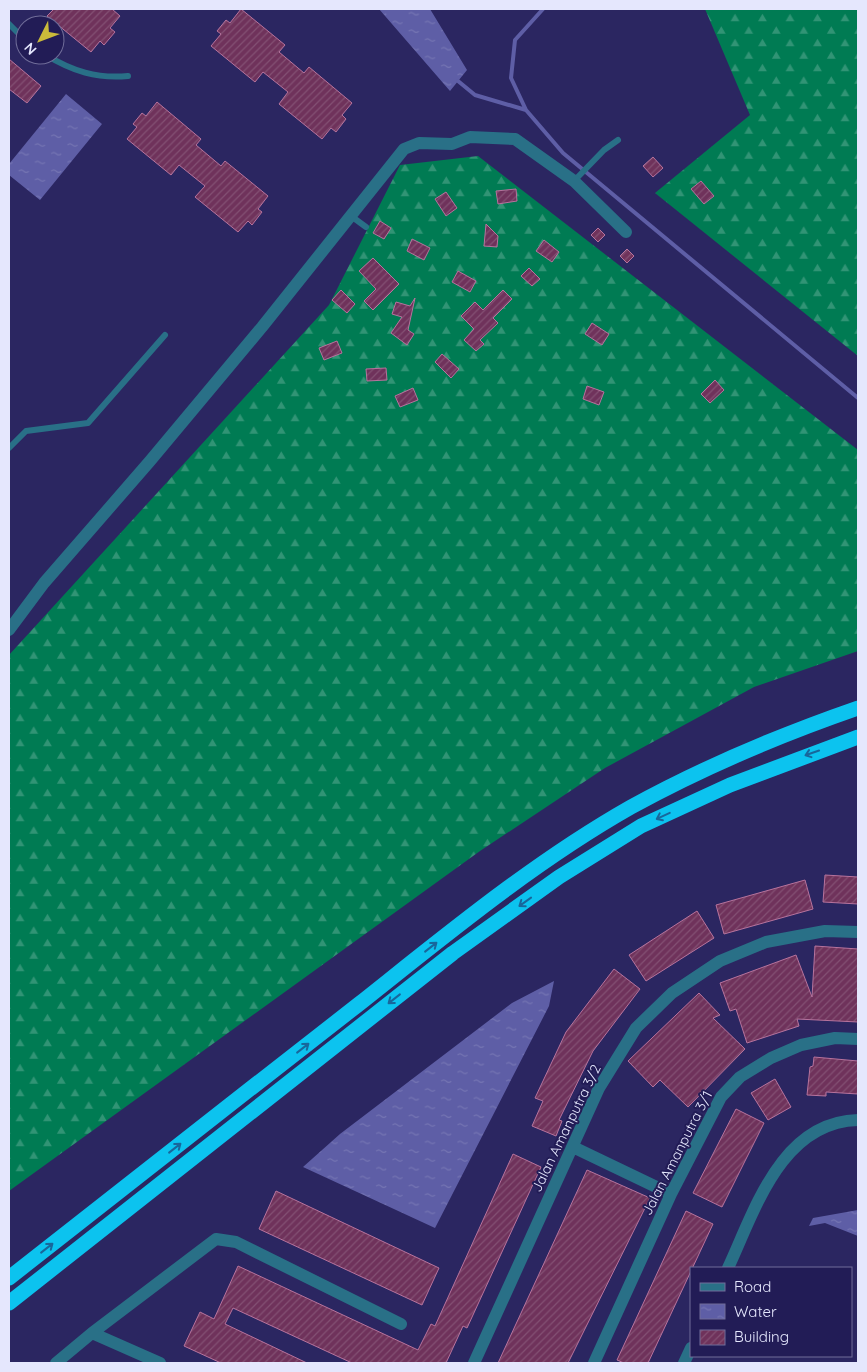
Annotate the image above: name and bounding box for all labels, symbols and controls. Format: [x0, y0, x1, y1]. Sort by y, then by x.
north arrow [15, 15, 65, 65]
text: N [20, 39, 40, 59]
one-way arrow [805, 749, 820, 758]
one-way arrow [655, 812, 670, 822]
one-way arrow [518, 897, 532, 907]
one-way arrow [424, 942, 437, 953]
one-way arrow [388, 993, 401, 1004]
one-way arrow [296, 1042, 309, 1053]
street label: Jalan Amanputra 3/2 [527, 1061, 605, 1195]
street label: Jalan Amanputra 3/1 [638, 1088, 716, 1218]
one-way arrow [168, 1143, 182, 1153]
one-way arrow [40, 1243, 53, 1254]
legend [690, 1267, 852, 1357]
text: Road [734, 1277, 771, 1296]
text: Water [734, 1302, 777, 1321]
text: Building [734, 1327, 789, 1346]

